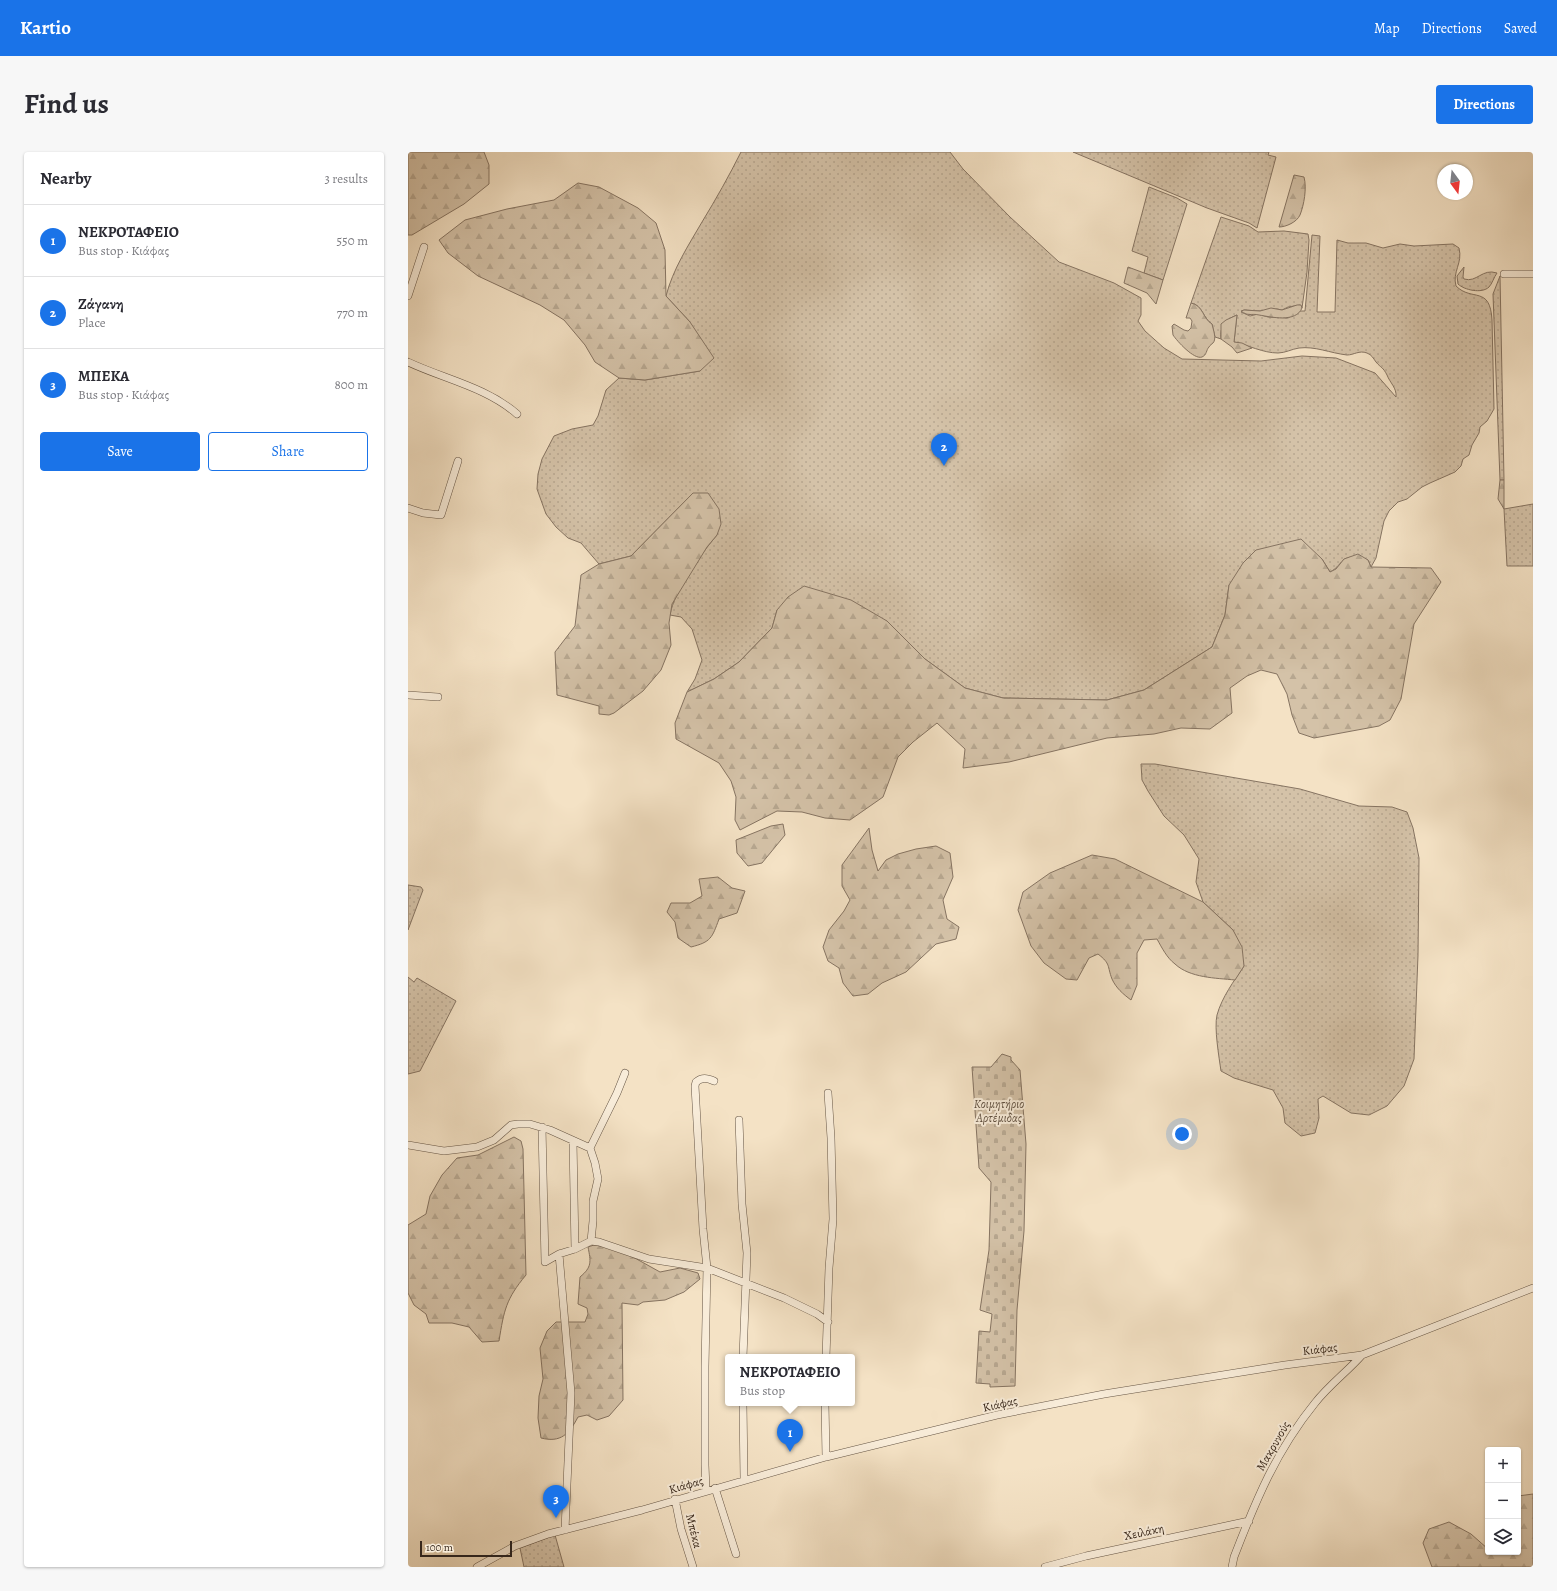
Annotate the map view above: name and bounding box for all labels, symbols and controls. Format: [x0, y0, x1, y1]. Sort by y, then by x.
text: Kartio [20, 15, 71, 41]
text: Map [1374, 19, 1400, 38]
text: Directions [1422, 19, 1482, 38]
text: Saved [1504, 19, 1537, 38]
text: Find us [24, 85, 109, 123]
button: Directions [1436, 85, 1533, 124]
north arrow [1437, 164, 1473, 200]
text: Nearby [40, 167, 91, 190]
text: 3 results [324, 170, 368, 187]
text: ΝΕΚΡΟΤΑΦΕΙΟ [78, 222, 179, 242]
text: 1 [51, 232, 55, 249]
text: 550 m [337, 232, 368, 249]
text: Bus stop · Κιάφας [78, 242, 169, 259]
text: Ζάγανη [78, 294, 124, 314]
text: 2 [50, 304, 56, 321]
text: 770 m [337, 304, 368, 321]
text: Place [78, 314, 106, 331]
text: ΜΠΕΚΑ [78, 366, 130, 386]
text: 3 [50, 376, 56, 393]
text: 800 m [334, 376, 368, 393]
text: Bus stop · Κιάφας [78, 386, 169, 403]
button: Save [40, 432, 200, 471]
button: Share [208, 432, 368, 471]
pin: 2 [931, 433, 957, 466]
park label: Κοιμητήριο Αρτέμιδας [974, 1096, 1024, 1126]
your location [1172, 1124, 1192, 1144]
street label: Κιάφας [1302, 1339, 1338, 1359]
popup [725, 1354, 855, 1406]
text: ΝΕΚΡΟΤΑΦΕΙΟ [740, 1362, 840, 1382]
text: Bus stop [740, 1382, 785, 1399]
street label: Κιάφας [981, 1392, 1019, 1416]
street label: Μακρυνούς [1252, 1418, 1294, 1474]
pin: 1 [777, 1419, 803, 1452]
map controls [1485, 1447, 1521, 1555]
button: + [1485, 1447, 1521, 1483]
street label: Κιάφας [667, 1472, 705, 1498]
button: − [1485, 1483, 1521, 1519]
pin: 3 [543, 1485, 569, 1518]
street label: Μπέκα [682, 1512, 706, 1550]
button: layers [1485, 1519, 1521, 1555]
street label: Χειλάκη [1123, 1520, 1165, 1544]
scale bar [420, 1539, 512, 1558]
text: 100 m [426, 1540, 453, 1555]

